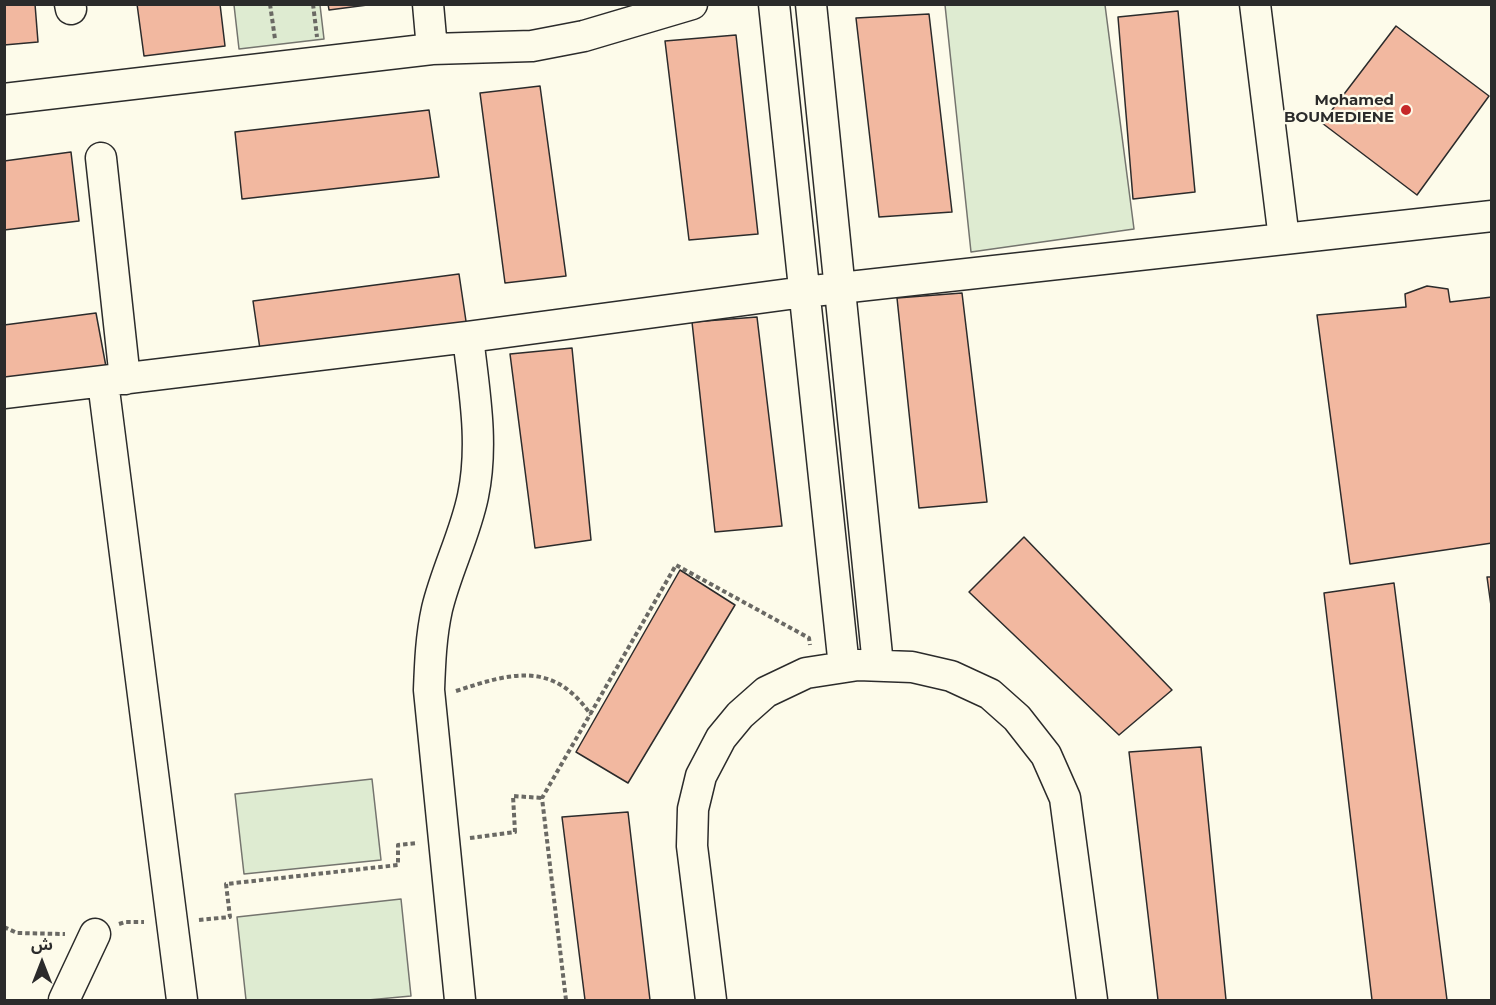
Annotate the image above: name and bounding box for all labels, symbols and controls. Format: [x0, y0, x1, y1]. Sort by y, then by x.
place label: Mohamed BOUMEDIENE [1284, 92, 1394, 127]
marker: Mohamed BOUMEDIENE [1399, 103, 1413, 117]
north arrow [12, 933, 72, 993]
text: ش [31, 935, 53, 954]

